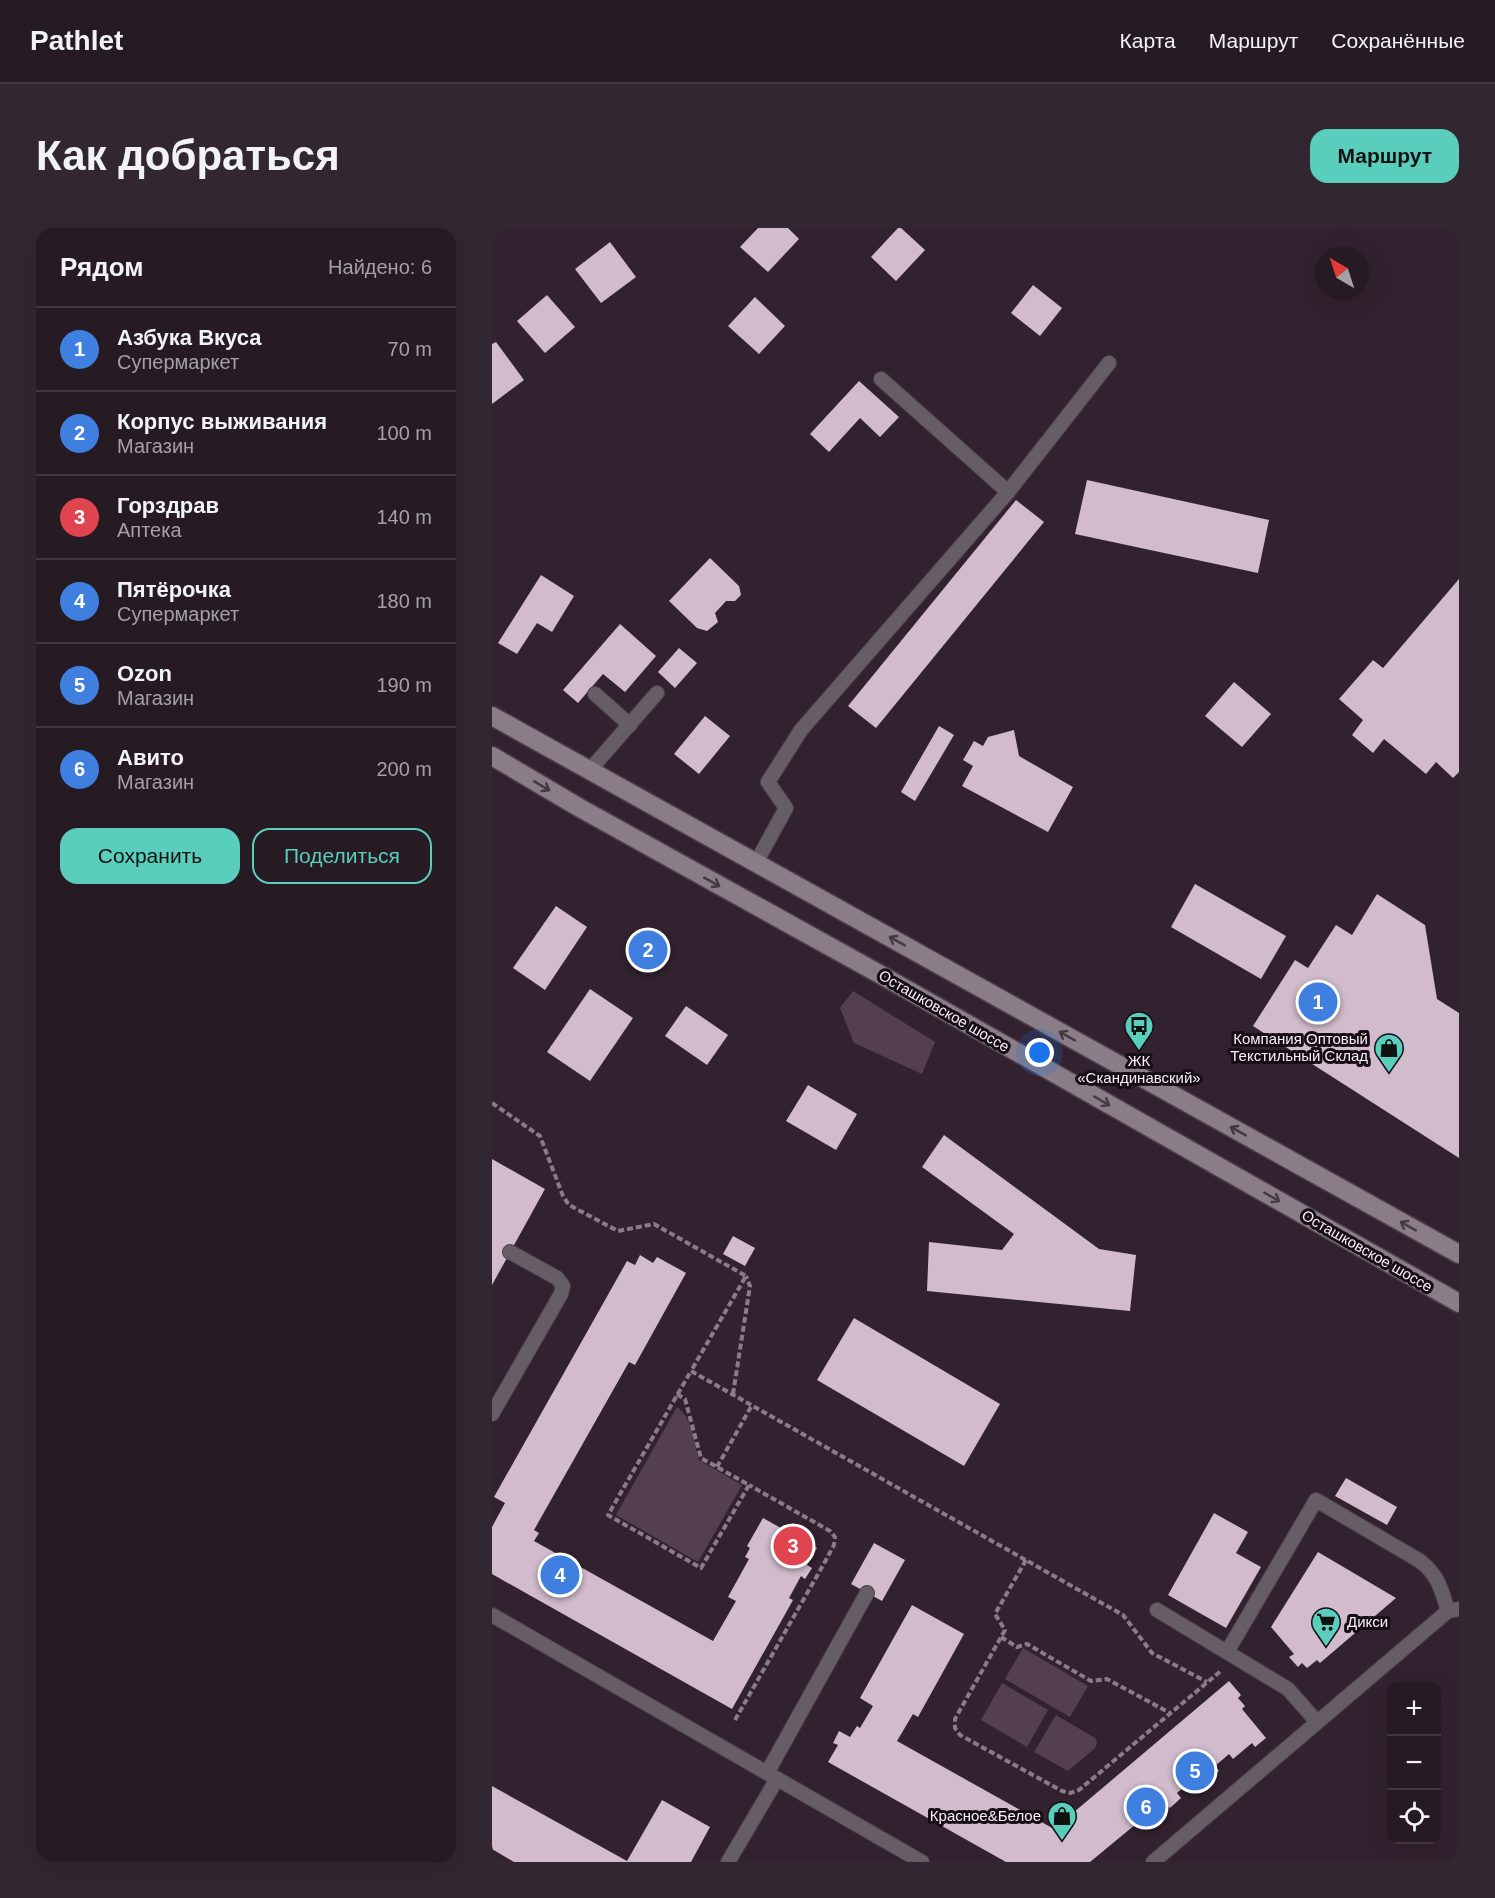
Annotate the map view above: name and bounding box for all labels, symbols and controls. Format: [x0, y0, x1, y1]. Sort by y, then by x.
text: Pathlet [30, 25, 123, 56]
text: Карта [1120, 29, 1176, 52]
text: Маршрут [1209, 29, 1298, 52]
text: Сохранённые [1331, 29, 1465, 52]
button: Маршрут [1310, 129, 1459, 183]
text: Как добраться [36, 132, 340, 179]
north arrow [1315, 246, 1369, 300]
text: Рядом [60, 252, 143, 282]
text: Найдено: 6 [328, 256, 432, 278]
text: Азбука Вкуса [117, 325, 262, 350]
text: 1 [74, 338, 85, 360]
text: 70 m [388, 338, 432, 360]
text: Супермаркет [117, 351, 239, 373]
text: Корпус выживания [117, 409, 327, 434]
text: 2 [74, 422, 85, 444]
text: 100 m [376, 422, 432, 444]
text: Магазин [117, 435, 194, 457]
text: Горздрав [117, 493, 219, 518]
text: 3 [74, 506, 85, 528]
text: 140 m [376, 506, 432, 528]
text: Аптека [117, 519, 182, 541]
text: Пятёрочка [117, 577, 231, 602]
text: 4 [74, 590, 85, 612]
text: 180 m [376, 590, 432, 612]
text: Супермаркет [117, 603, 239, 625]
text: Ozon [117, 661, 172, 686]
text: 5 [74, 674, 85, 696]
text: 190 m [376, 674, 432, 696]
text: Магазин [117, 687, 194, 709]
text: Авито [117, 745, 184, 770]
text: 6 [74, 758, 85, 780]
text: 200 m [376, 758, 432, 780]
text: Магазин [117, 771, 194, 793]
one-way arrow [533, 780, 550, 792]
button: Сохранить [60, 828, 240, 884]
button: Поделиться [252, 828, 432, 884]
one-way arrow [703, 876, 720, 888]
pin: 2 [628, 928, 668, 972]
one-way arrow [889, 935, 906, 947]
street label: Осташковское шоссе [876, 966, 1013, 1055]
pin: 1 [1298, 980, 1338, 1024]
bus stop icon: ЖК «Скандинавский» [1123, 1010, 1155, 1052]
one-way arrow [1059, 1030, 1076, 1042]
place label: Компания Оптовый Текстильный Склад [1230, 1030, 1368, 1064]
shop icon: Компания Оптовый Текстильный Склад [1373, 1032, 1405, 1074]
your location [1025, 1038, 1054, 1067]
place label: ЖК «Скандинавский» [1077, 1052, 1201, 1086]
one-way arrow [1093, 1095, 1110, 1107]
one-way arrow [1229, 1125, 1247, 1136]
one-way arrow [1262, 1192, 1280, 1203]
street label: Осташковское шоссе [1299, 1206, 1436, 1295]
one-way arrow [1400, 1220, 1417, 1232]
pin: 3 [774, 1524, 812, 1568]
pin: 4 [540, 1552, 580, 1598]
supermarket icon: Дикси [1310, 1606, 1342, 1648]
place label: Дикси [1347, 1613, 1388, 1630]
map controls [1387, 1682, 1441, 1844]
button: + [1387, 1682, 1441, 1736]
button: − [1387, 1736, 1441, 1790]
pin: 5 [1176, 1748, 1214, 1794]
pin: 6 [1126, 1784, 1166, 1830]
button: locate [1387, 1790, 1441, 1844]
shop icon: Красное&Белое [1046, 1800, 1078, 1842]
place label: Красное&Белое [930, 1807, 1041, 1824]

